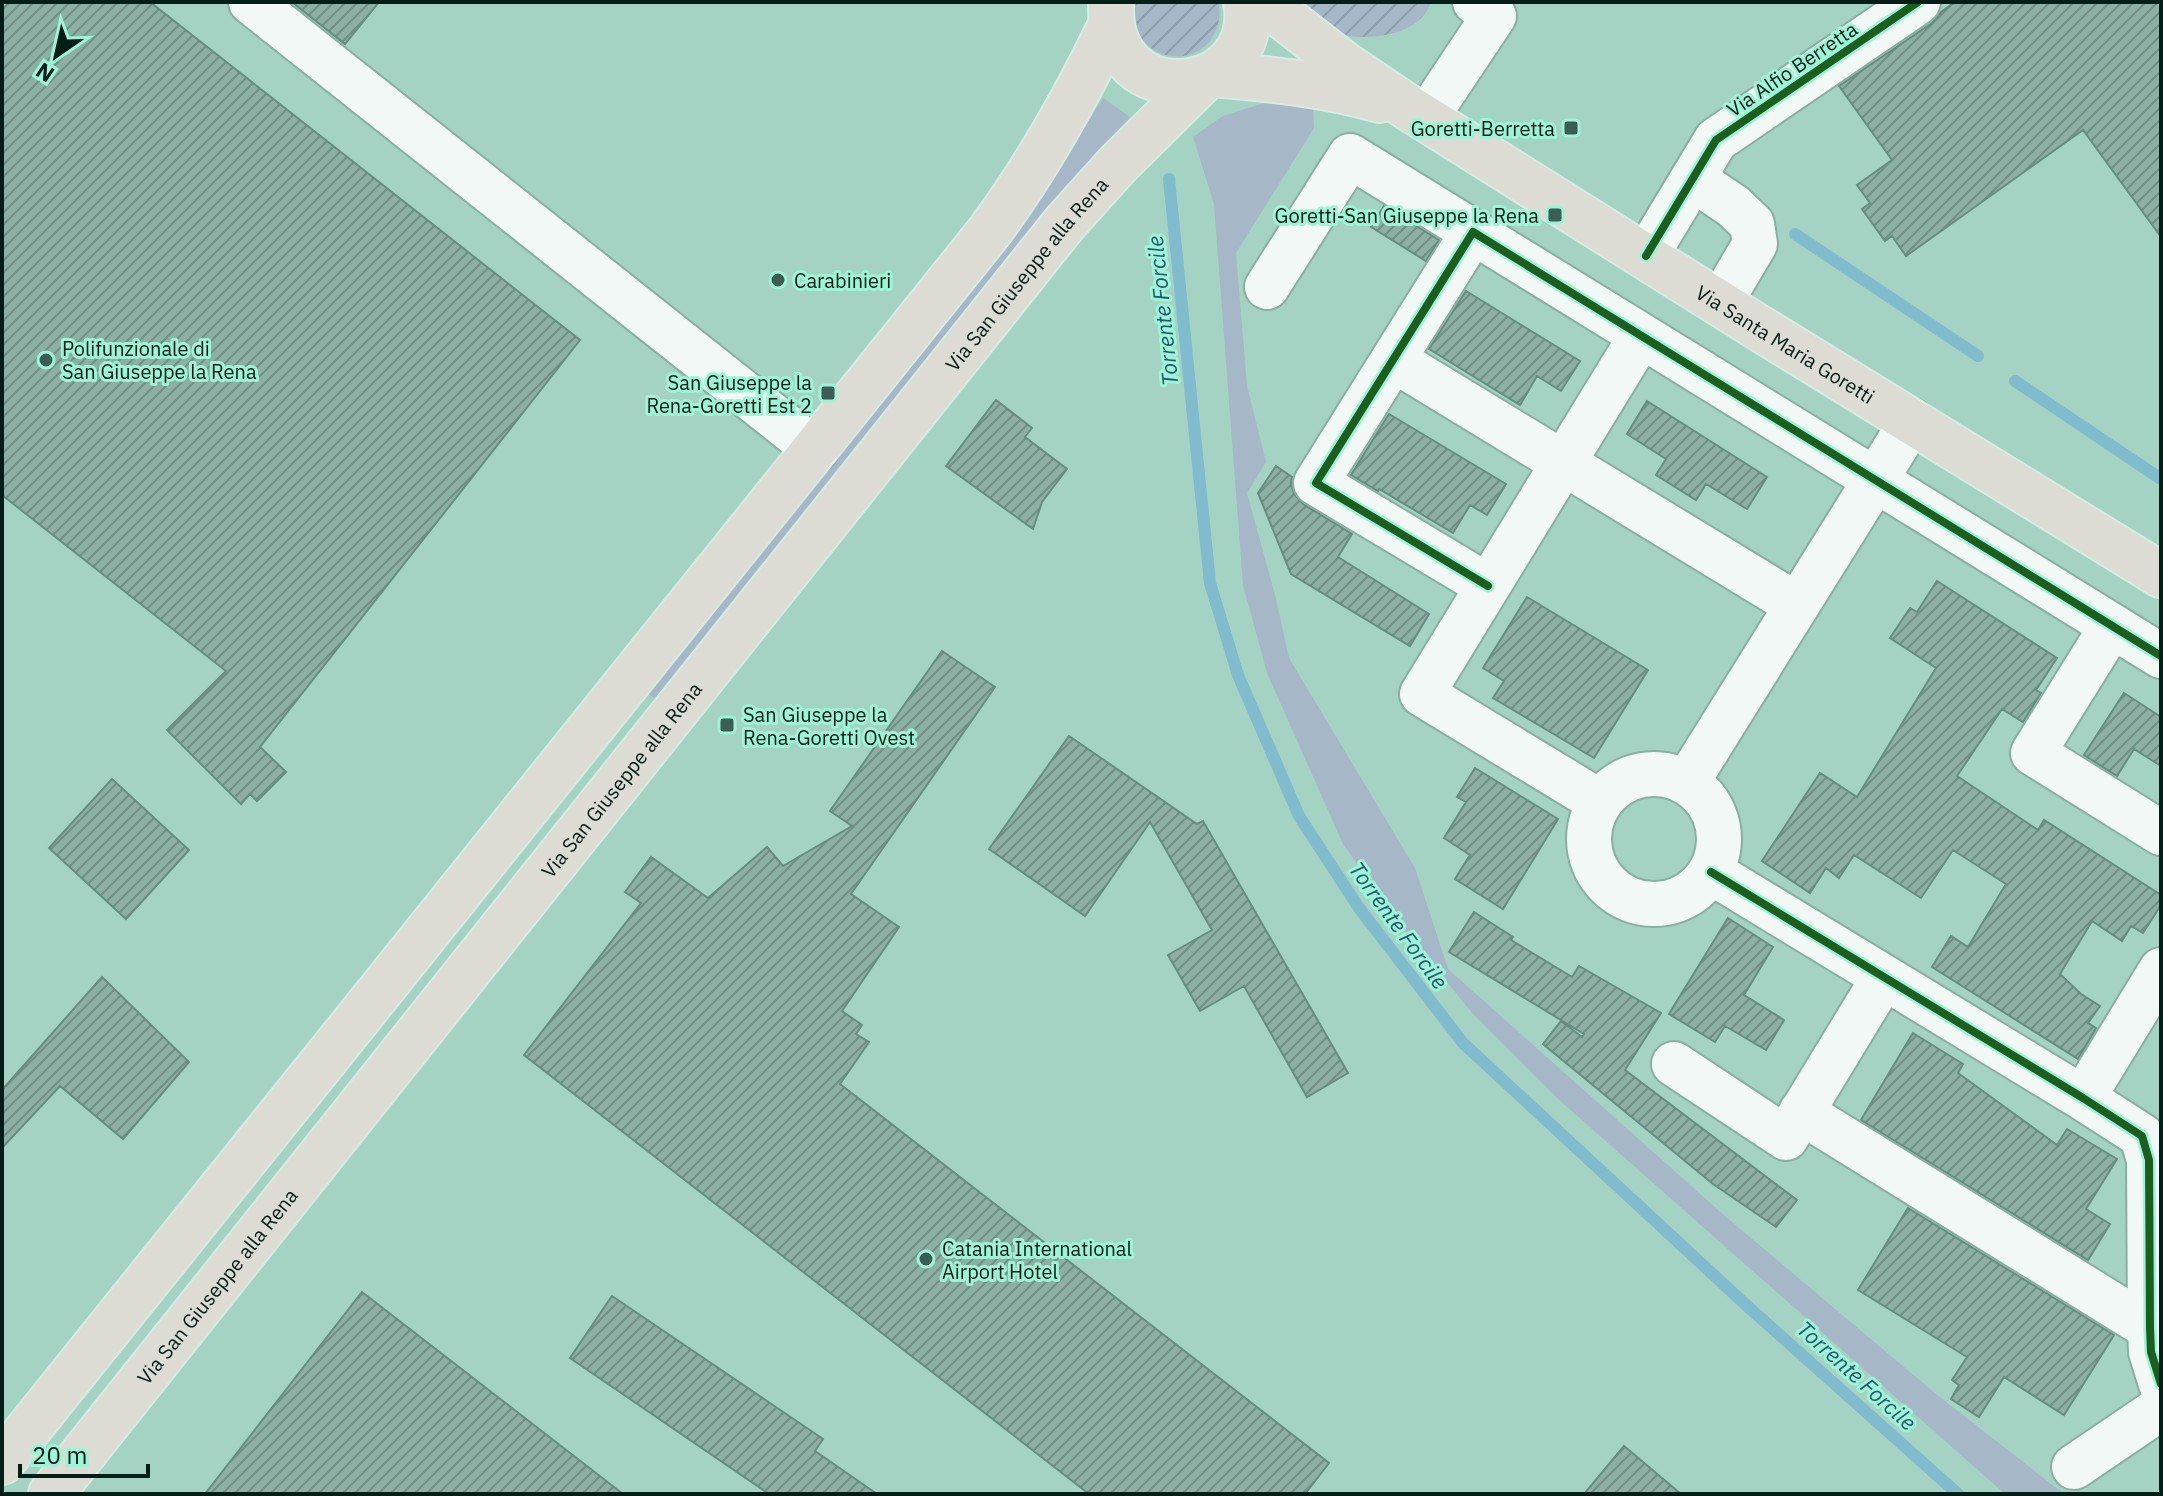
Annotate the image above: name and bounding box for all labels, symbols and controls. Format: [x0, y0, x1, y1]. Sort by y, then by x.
street label: Via Alfio Berretta [1721, 15, 1863, 123]
north arrow [16, 16, 96, 96]
text: N [30, 57, 59, 89]
place label: Goretti-Berretta [1411, 115, 1555, 142]
marker: Goretti-Berretta [1562, 119, 1580, 137]
street label: Via San Giuseppe alla Rena [939, 171, 1114, 376]
place label: Goretti-San Giuseppe la Rena [1275, 202, 1539, 229]
marker: Goretti-San Giuseppe la Rena [1546, 206, 1564, 224]
water label: Torrente Forcile [1140, 235, 1184, 387]
place label: Carabinieri [794, 267, 891, 294]
marker: Carabinieri [769, 271, 787, 289]
street label: Via Santa Maria Goretti [1691, 278, 1880, 409]
place label: Polifunzionale di San Giuseppe la Rena [62, 335, 257, 385]
marker: Polifunzionale di San Giuseppe la Rena [37, 351, 55, 369]
place label: San Giuseppe la Rena-Goretti Est 2 [646, 369, 812, 419]
marker: San Giuseppe la Rena-Goretti Est 2 [819, 384, 837, 402]
street label: Via San Giuseppe alla Rena [534, 676, 708, 883]
place label: San Giuseppe la Rena-Goretti Ovest [743, 701, 915, 751]
marker: San Giuseppe la Rena-Goretti Ovest [718, 716, 736, 734]
water label: Torrente Forcile [1343, 856, 1455, 994]
street label: Via San Giuseppe alla Rena [130, 1182, 304, 1390]
place label: Catania International Airport Hotel [942, 1235, 1132, 1285]
marker: Catania International Airport Hotel [917, 1250, 935, 1268]
water label: Torrente Forcile [1791, 1314, 1923, 1436]
scale bar [20, 1428, 148, 1478]
text: 20 m [32, 1439, 87, 1471]

